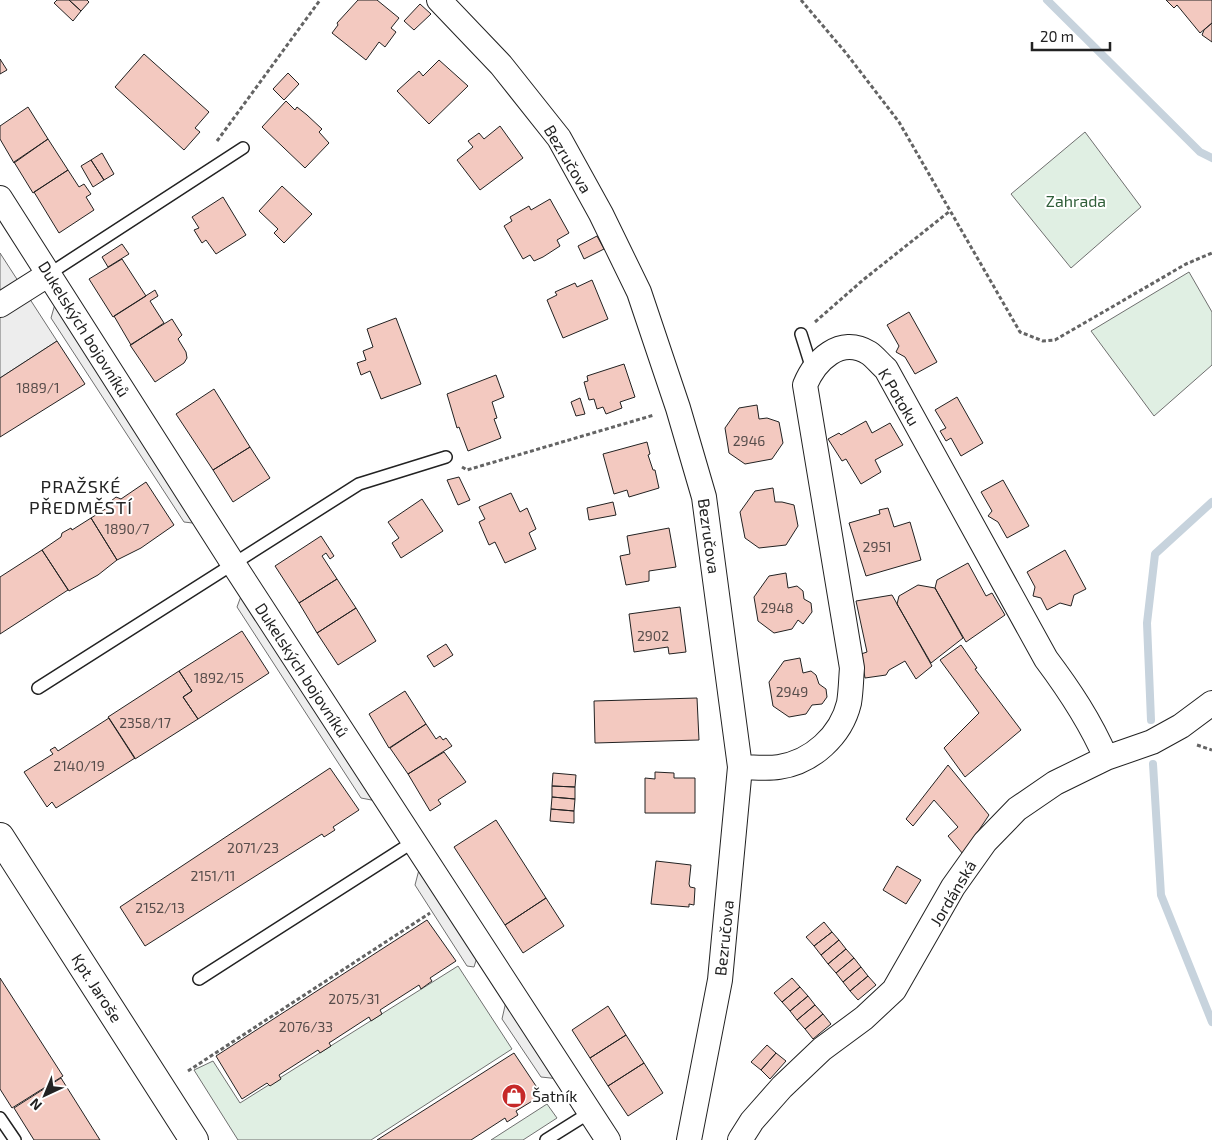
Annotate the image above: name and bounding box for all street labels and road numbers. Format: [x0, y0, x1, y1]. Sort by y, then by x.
street label: Bezručova [541, 121, 596, 196]
street label: Dukelských bojovníků [34, 257, 134, 401]
street label: K Potoku [875, 365, 924, 429]
street label: Bezručova [695, 497, 724, 575]
street label: Dukelských bojovníků [251, 599, 353, 741]
street label: Jordánská [926, 857, 980, 929]
street label: Bezručova [710, 899, 737, 977]
street label: Kpt. Jaroše [68, 950, 127, 1026]

